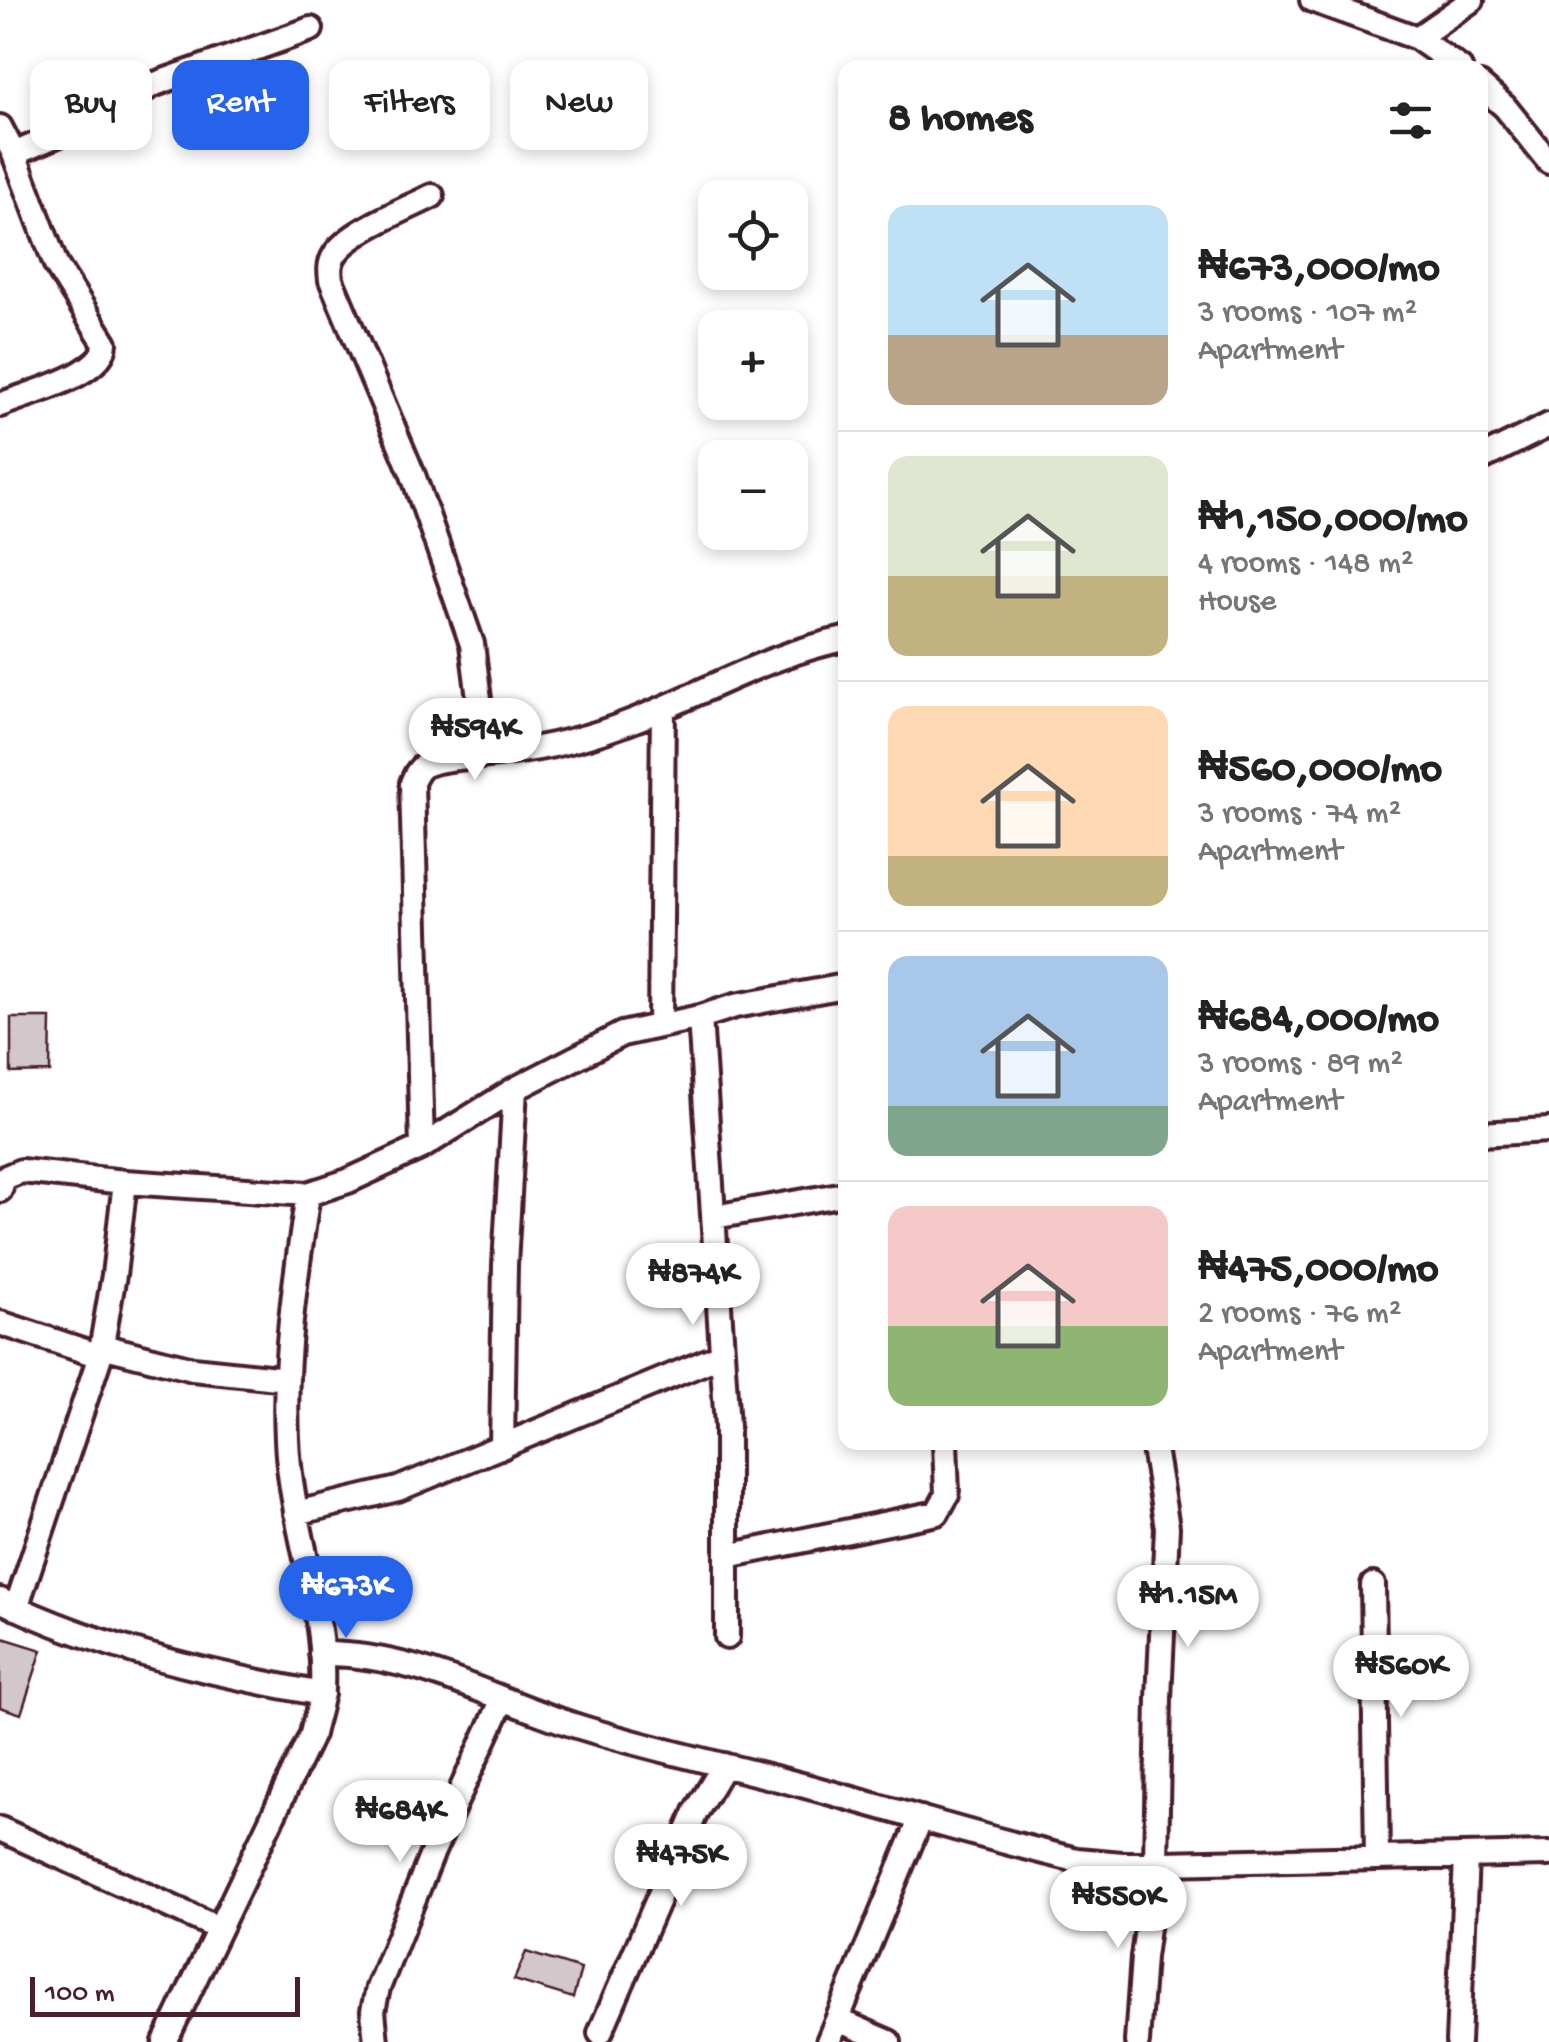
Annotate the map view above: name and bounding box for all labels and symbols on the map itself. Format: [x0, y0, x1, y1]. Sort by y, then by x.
pin: ₦594K [405, 698, 545, 783]
pin: ₦874K [623, 1243, 763, 1328]
pin: ₦673K [276, 1556, 416, 1641]
pin: ₦1.15M [1107, 1565, 1269, 1650]
pin: ₦560K [1331, 1635, 1471, 1720]
pin: ₦684K [330, 1780, 470, 1865]
pin: ₦475K [611, 1824, 751, 1909]
pin: ₦550K [1048, 1866, 1188, 1951]
scale bar [30, 1972, 300, 2016]

